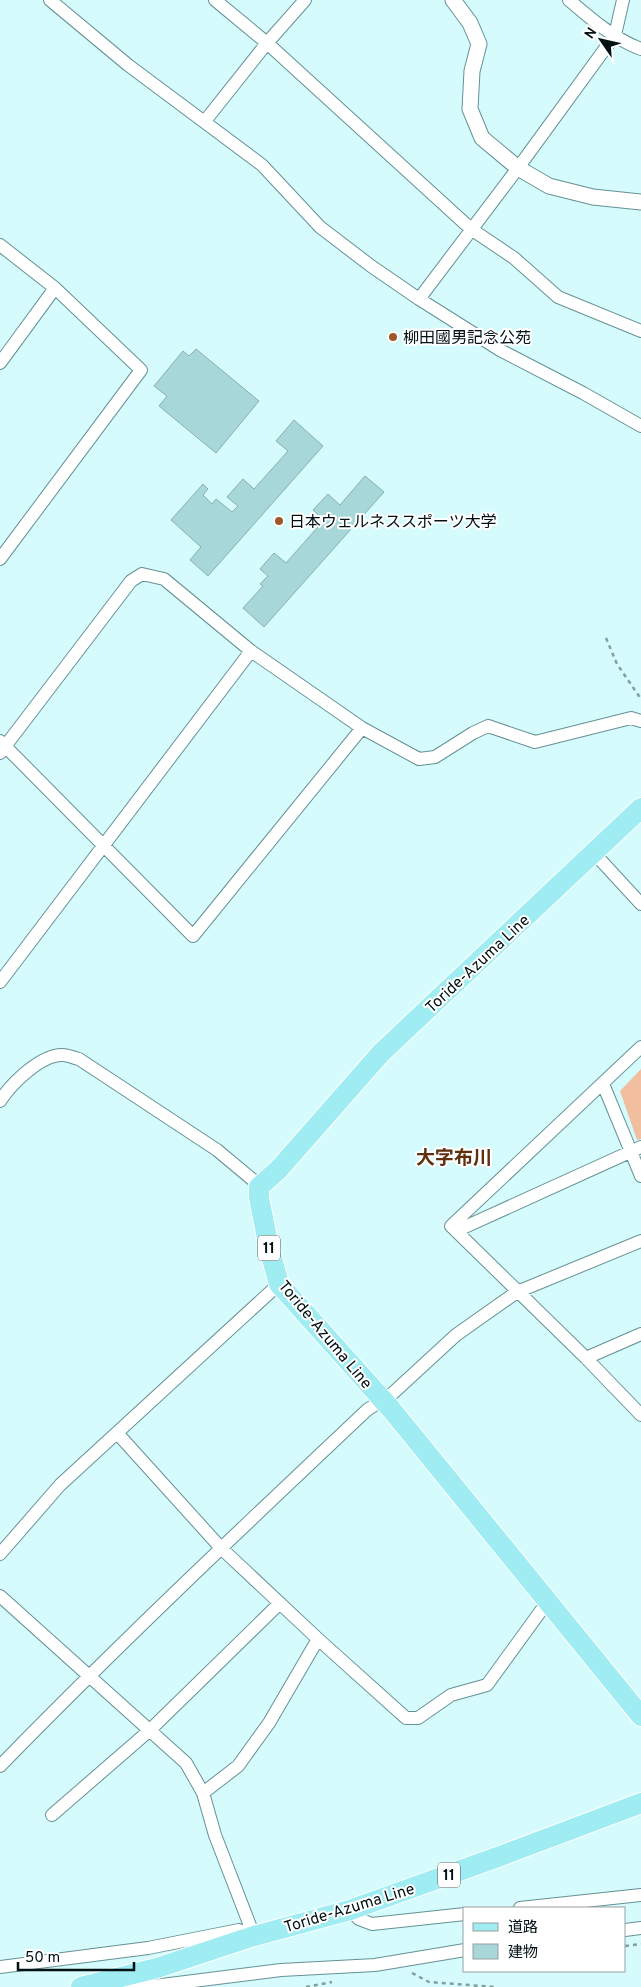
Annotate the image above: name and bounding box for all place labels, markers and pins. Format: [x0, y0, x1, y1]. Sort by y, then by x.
place label: 柳田國男記念公苑 [403, 329, 531, 349]
marker: 柳田國男記念公苑 [387, 331, 399, 343]
place label: 日本ウェルネススポーツ大学 [289, 513, 497, 533]
marker: 日本ウェルネススポーツ大学 [273, 515, 285, 527]

